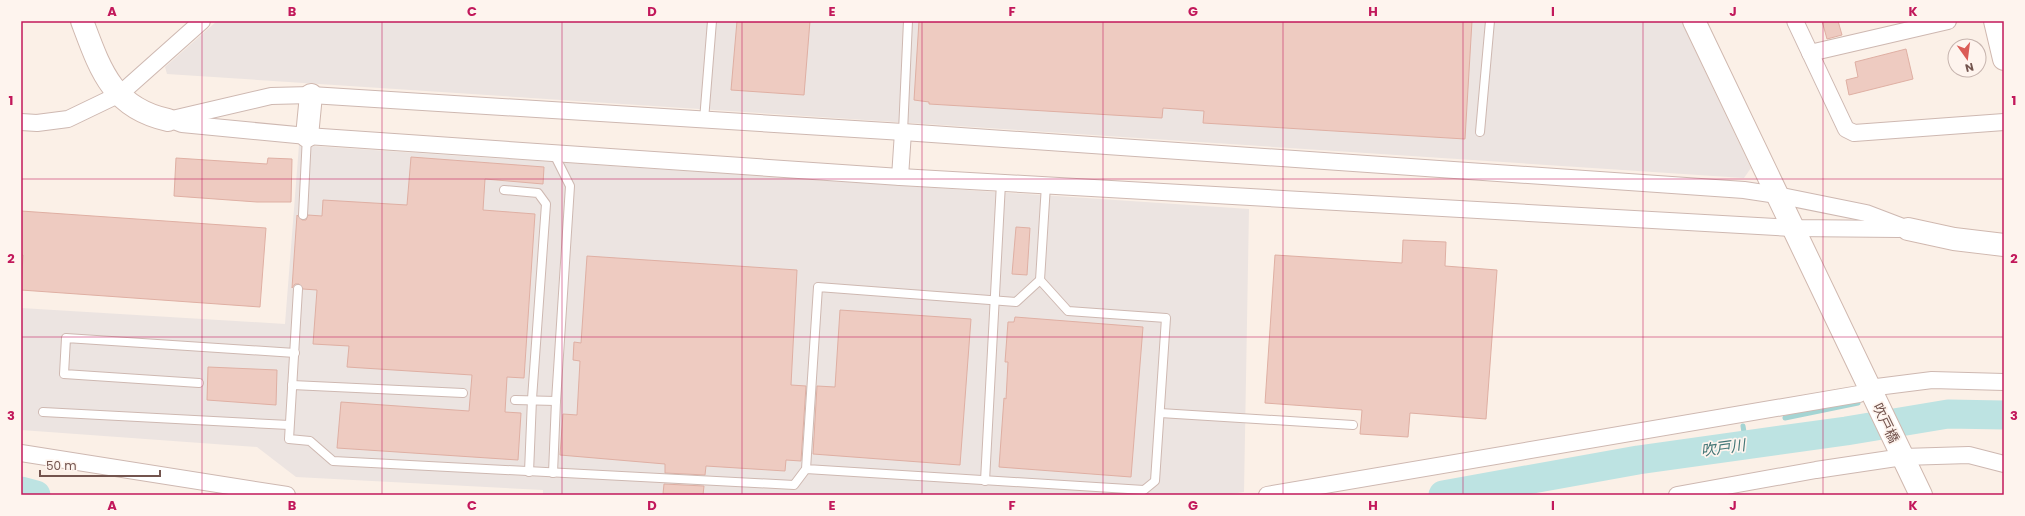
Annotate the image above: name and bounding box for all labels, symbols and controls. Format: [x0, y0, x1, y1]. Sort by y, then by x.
text: A [107, 2, 117, 21]
text: B [288, 2, 297, 21]
text: C [467, 2, 477, 21]
text: D [647, 2, 657, 21]
text: E [828, 2, 836, 21]
text: F [1008, 2, 1016, 21]
text: G [1188, 2, 1198, 21]
text: H [1368, 2, 1378, 21]
text: I [1551, 2, 1555, 21]
text: J [1729, 2, 1737, 21]
text: K [1908, 2, 1918, 21]
north arrow [1947, 38, 1987, 78]
text: N [1963, 59, 1975, 76]
text: 1 [9, 91, 13, 110]
text: 1 [2012, 91, 2016, 110]
text: 2 [7, 249, 15, 268]
text: 2 [2010, 249, 2018, 268]
street label: 吹戸橋 [1868, 400, 1904, 446]
text: 3 [7, 406, 15, 425]
text: 3 [2010, 406, 2018, 425]
water label: 吹戸川 [1699, 434, 1749, 461]
scale bar [40, 452, 160, 478]
text: 50 m [46, 457, 77, 474]
text: A [107, 496, 117, 515]
text: B [288, 496, 297, 515]
text: C [467, 496, 477, 515]
text: D [647, 496, 657, 515]
text: E [828, 496, 836, 515]
text: F [1008, 496, 1016, 515]
text: G [1188, 496, 1198, 515]
text: H [1368, 496, 1378, 515]
text: I [1551, 496, 1555, 515]
text: J [1729, 496, 1737, 515]
text: K [1908, 496, 1918, 515]

